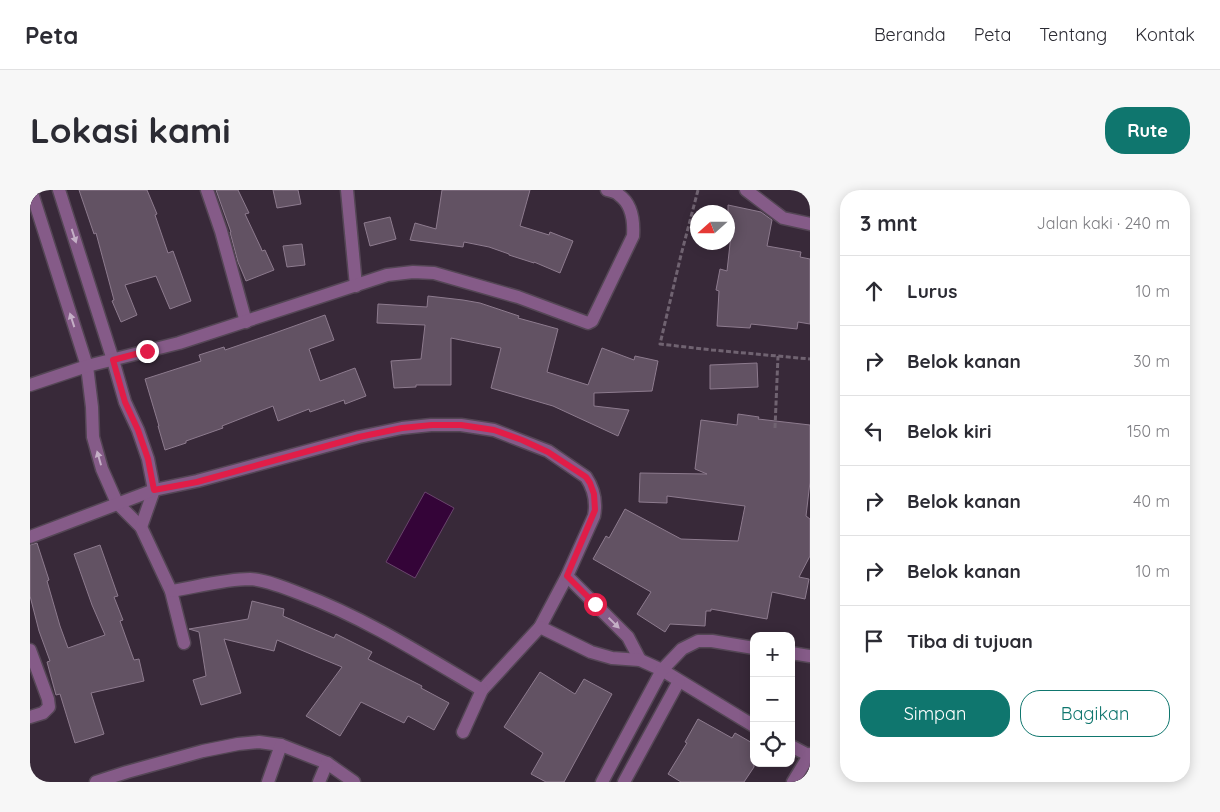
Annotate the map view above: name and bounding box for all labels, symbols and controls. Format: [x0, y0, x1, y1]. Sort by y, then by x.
text: Peta [25, 20, 78, 50]
text: Beranda [874, 23, 946, 46]
text: Peta [974, 23, 1011, 46]
text: Tentang [1039, 23, 1107, 46]
text: Kontak [1135, 23, 1195, 46]
button: Rute [1105, 107, 1190, 154]
text: Lokasi kami [30, 108, 230, 152]
north arrow [690, 205, 735, 250]
text: 3 mnt [860, 210, 918, 236]
text: Jalan kaki · 240 m [1037, 213, 1170, 233]
one-way arrow [70, 229, 78, 244]
icon: ahead [860, 277, 888, 305]
text: Lurus [907, 279, 957, 303]
text: 10 m [1136, 281, 1170, 301]
one-way arrow [68, 312, 76, 327]
route end [136, 340, 159, 363]
icon: right [860, 347, 888, 375]
text: Belok kanan [907, 349, 1021, 373]
text: 30 m [1133, 351, 1170, 371]
icon: left [860, 417, 888, 445]
text: Belok kiri [907, 419, 992, 443]
text: 150 m [1127, 421, 1170, 441]
one-way arrow [94, 451, 102, 466]
icon: right [860, 487, 888, 515]
text: Belok kanan [907, 489, 1021, 513]
text: 40 m [1133, 491, 1170, 511]
icon: right [860, 557, 888, 585]
text: Belok kanan [907, 559, 1021, 583]
text: 10 m [1136, 561, 1170, 581]
route start [584, 593, 607, 616]
one-way arrow [608, 617, 620, 629]
icon: arrive [860, 627, 888, 655]
text: Tiba di tujuan [907, 629, 1033, 653]
map controls [750, 632, 795, 767]
button: + [750, 632, 795, 677]
button: − [750, 677, 795, 722]
button: Simpan [860, 690, 1010, 737]
button: Bagikan [1020, 690, 1170, 737]
button: locate [750, 722, 795, 767]

